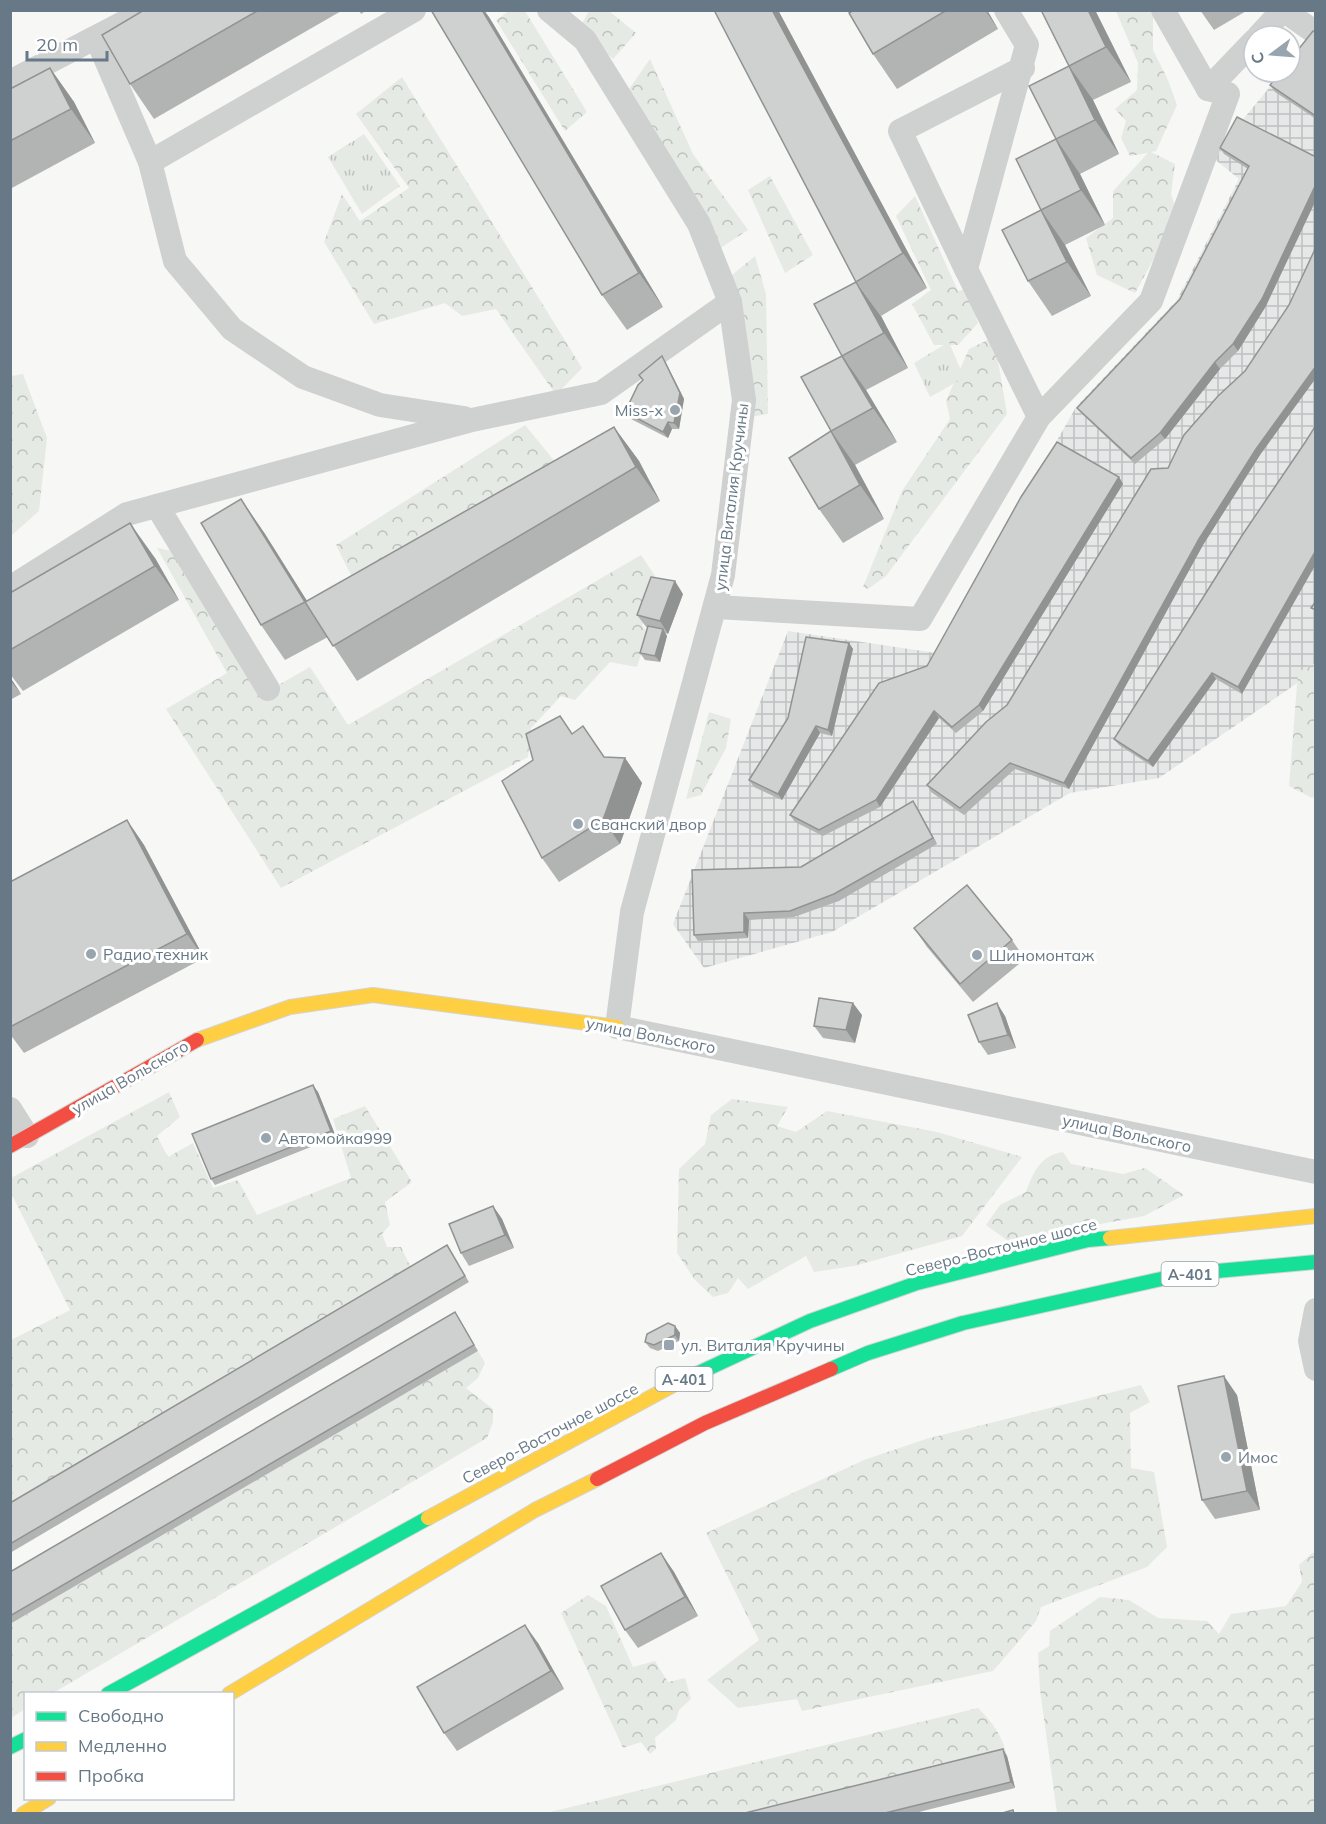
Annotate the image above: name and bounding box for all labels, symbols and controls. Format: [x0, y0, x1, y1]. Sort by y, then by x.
scale bar [27, 24, 106, 62]
north arrow [1242, 24, 1302, 84]
text: 20 m [36, 33, 78, 56]
text: С [1246, 50, 1269, 66]
place label: Miss-x [615, 400, 663, 420]
street label: улица Виталия Кручины [710, 402, 752, 592]
marker: Miss-x [668, 403, 682, 417]
place label: Сванский двор [590, 814, 707, 834]
marker: Сванский двор [571, 817, 585, 831]
place label: Радио техник [103, 944, 208, 964]
place label: Шиномонтаж [989, 945, 1094, 965]
marker: Радио техник [84, 947, 98, 961]
marker: Шиномонтаж [970, 948, 984, 962]
street label: улица Вольского [585, 1013, 717, 1057]
street label: улица Вольского [68, 1035, 192, 1119]
street label: улица Вольского [1061, 1110, 1193, 1156]
place label: Автомойка999 [278, 1128, 392, 1148]
marker: Автомойка999 [259, 1131, 273, 1145]
street label: Северо-Восточное шоссе [903, 1213, 1099, 1280]
road number: А-401 [1162, 1262, 1218, 1286]
place label: ул. Виталия Кручины [681, 1335, 845, 1355]
marker: ул. Виталия Кручины [662, 1338, 676, 1352]
road number: А-401 [656, 1367, 712, 1391]
street label: Северо-Восточное шоссе [458, 1378, 642, 1488]
place label: Имос [1238, 1447, 1278, 1467]
marker: Имос [1219, 1450, 1233, 1464]
legend [24, 1692, 234, 1800]
text: Свободно [78, 1704, 164, 1727]
text: Медленно [78, 1734, 167, 1757]
text: Пробка [78, 1764, 144, 1787]

